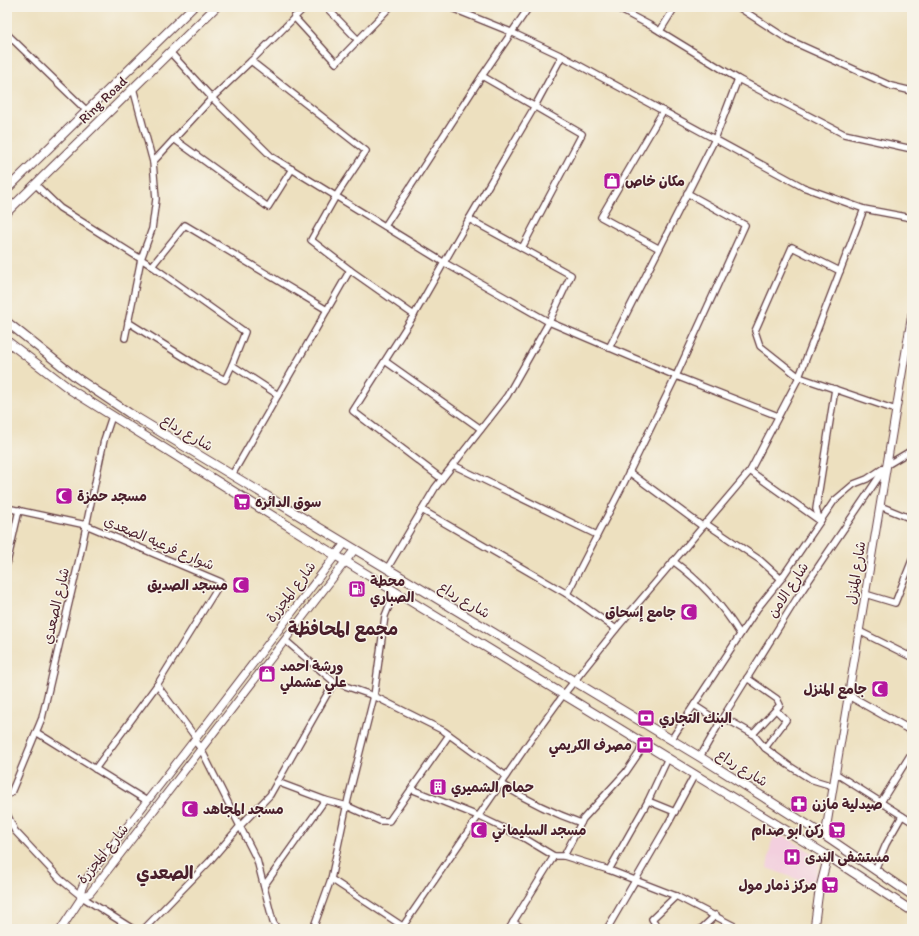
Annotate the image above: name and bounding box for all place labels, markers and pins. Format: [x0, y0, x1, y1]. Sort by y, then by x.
shop icon: مكان خاص [602, 171, 622, 191]
place label: مكان خاص [625, 173, 685, 190]
mosque icon: مسجد حمزة [54, 486, 74, 506]
place label: مسجد حمزة [77, 488, 147, 505]
supermarket icon: سوق الدائره [232, 492, 252, 512]
place label: سوق الدائره [255, 494, 321, 512]
place label: محطة الصباري [370, 573, 415, 608]
mosque icon: مسجد الصديق [231, 575, 251, 595]
place label: مسجد الصديق [147, 577, 228, 594]
fuel station icon: محطة الصباري [347, 579, 367, 599]
mosque icon: جامع إسحاق [679, 602, 699, 622]
place label: جامع إسحاق [605, 604, 676, 622]
place label: ورشة احمد علي عشملي [280, 658, 347, 695]
shop icon: ورشة احمد علي عشملي [257, 664, 277, 684]
mosque icon: جامع المنزل [870, 679, 890, 699]
place label: جامع المنزل [803, 681, 867, 699]
bank icon: البنك التجاري [636, 708, 656, 728]
place label: البنك التجاري [659, 710, 732, 729]
bank icon: مصرف الكريمي [635, 735, 655, 755]
place label: مصرف الكريمي [549, 737, 632, 758]
building icon: حمام الشميري [428, 777, 448, 797]
place label: حمام الشميري [451, 779, 534, 798]
pharmacy icon: صيدلية مازن [789, 794, 809, 814]
place label: صيدلية مازن [812, 796, 883, 813]
mosque icon: مسجد المجاهد [180, 799, 200, 819]
place label: مسجد المجاهد [203, 801, 284, 818]
mosque icon: مسجد السليماني [469, 820, 489, 840]
supermarket icon: ركن ابو صدام [827, 820, 847, 840]
place label: مسجد السليماني [492, 822, 586, 843]
place label: ركن ابو صدام [752, 822, 824, 841]
hospital icon: مستشفى الندى [782, 847, 802, 867]
place label: مستشفى الندى [805, 849, 890, 866]
supermarket icon: مركز ذمار مول [820, 875, 840, 895]
place label: مركز ذمار مول [738, 877, 817, 895]

